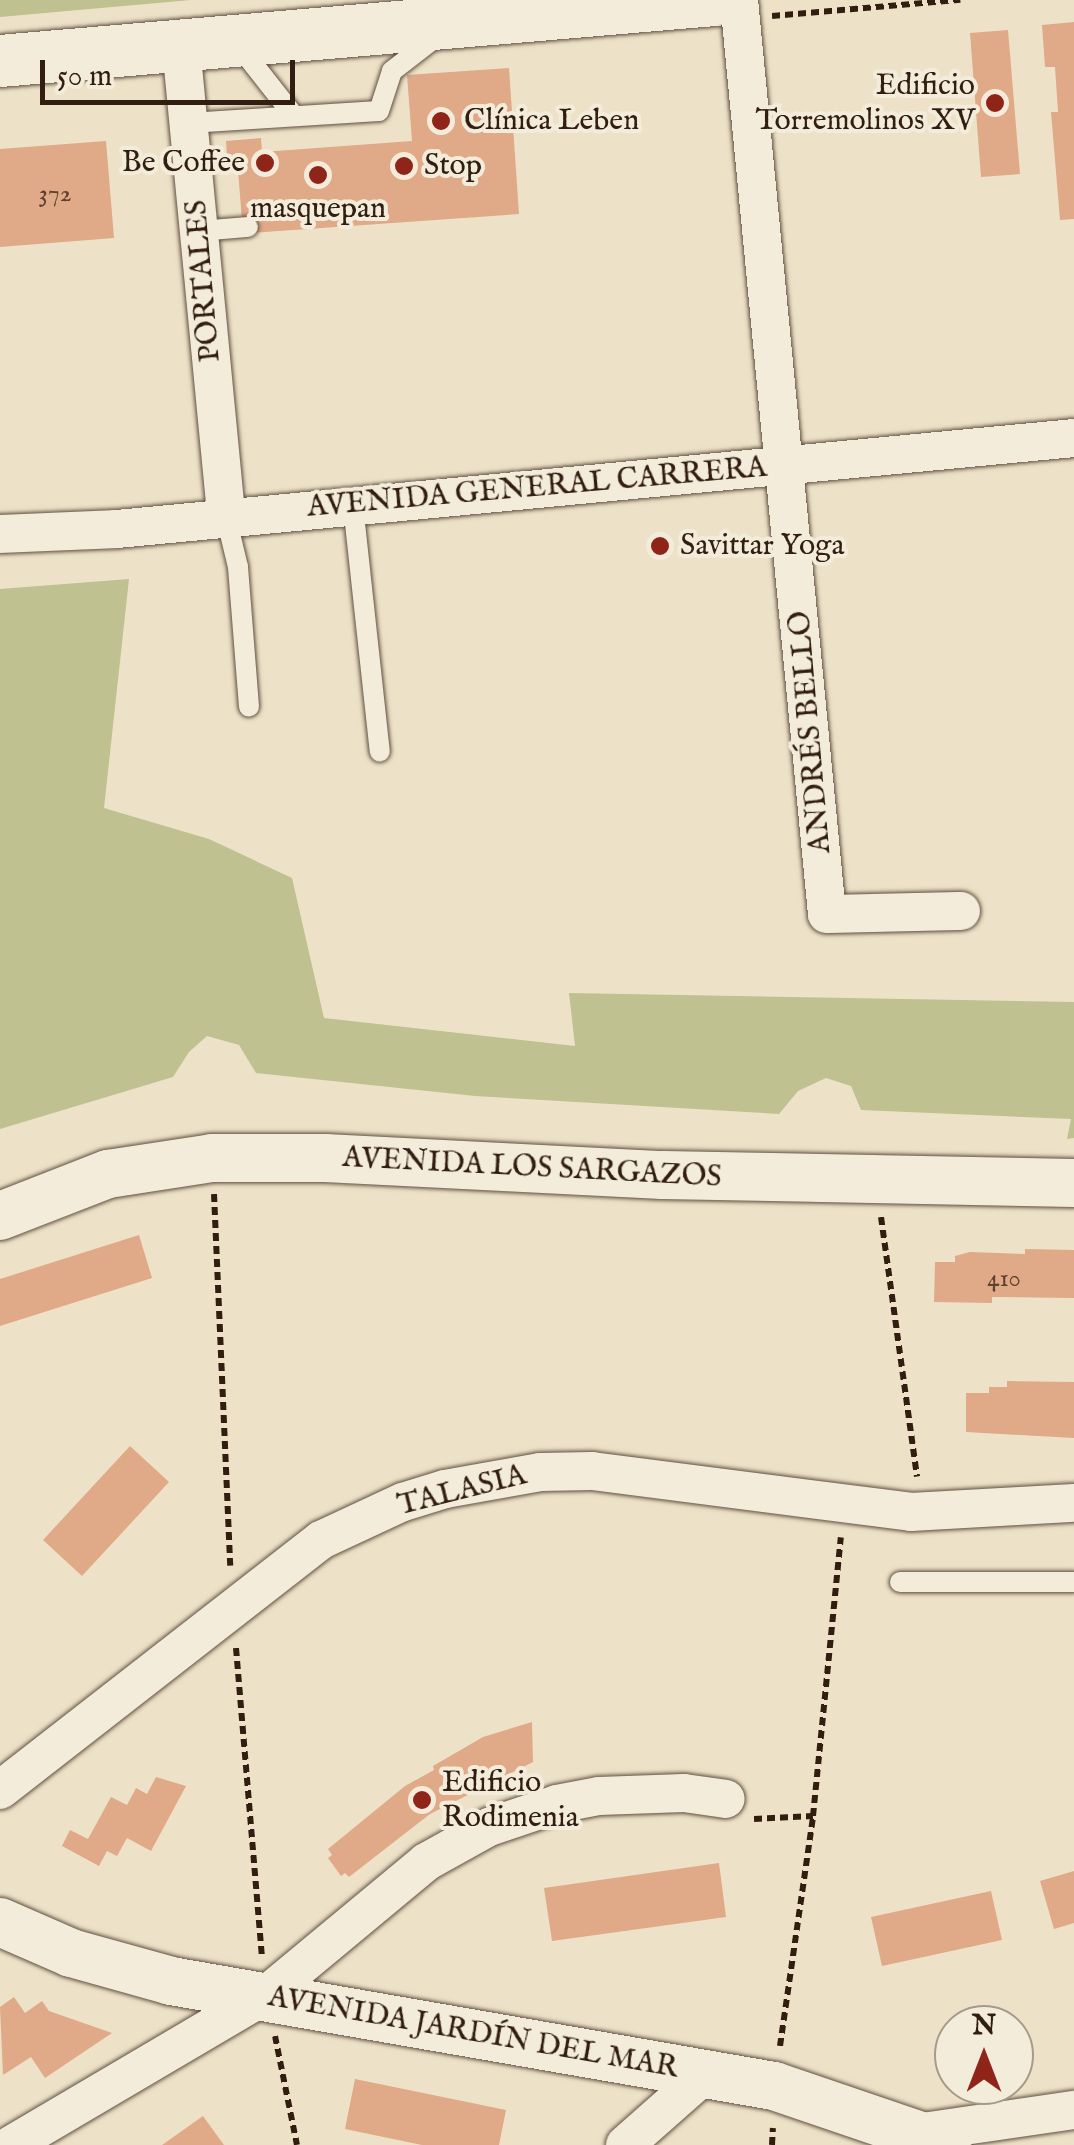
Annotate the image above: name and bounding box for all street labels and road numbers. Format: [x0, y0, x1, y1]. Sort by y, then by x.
street label: PORTALES [179, 198, 229, 364]
street label: AVENIDA GENERAL CARRERA [306, 450, 768, 526]
street label: ANDRÉS BELLO [782, 609, 840, 855]
street label: AVENIDA LOS SARGAZOS [342, 1140, 722, 1196]
street label: TALASIA [394, 1458, 530, 1524]
street label: AVENIDA JARDÍN DEL MAR [265, 1979, 681, 2087]

